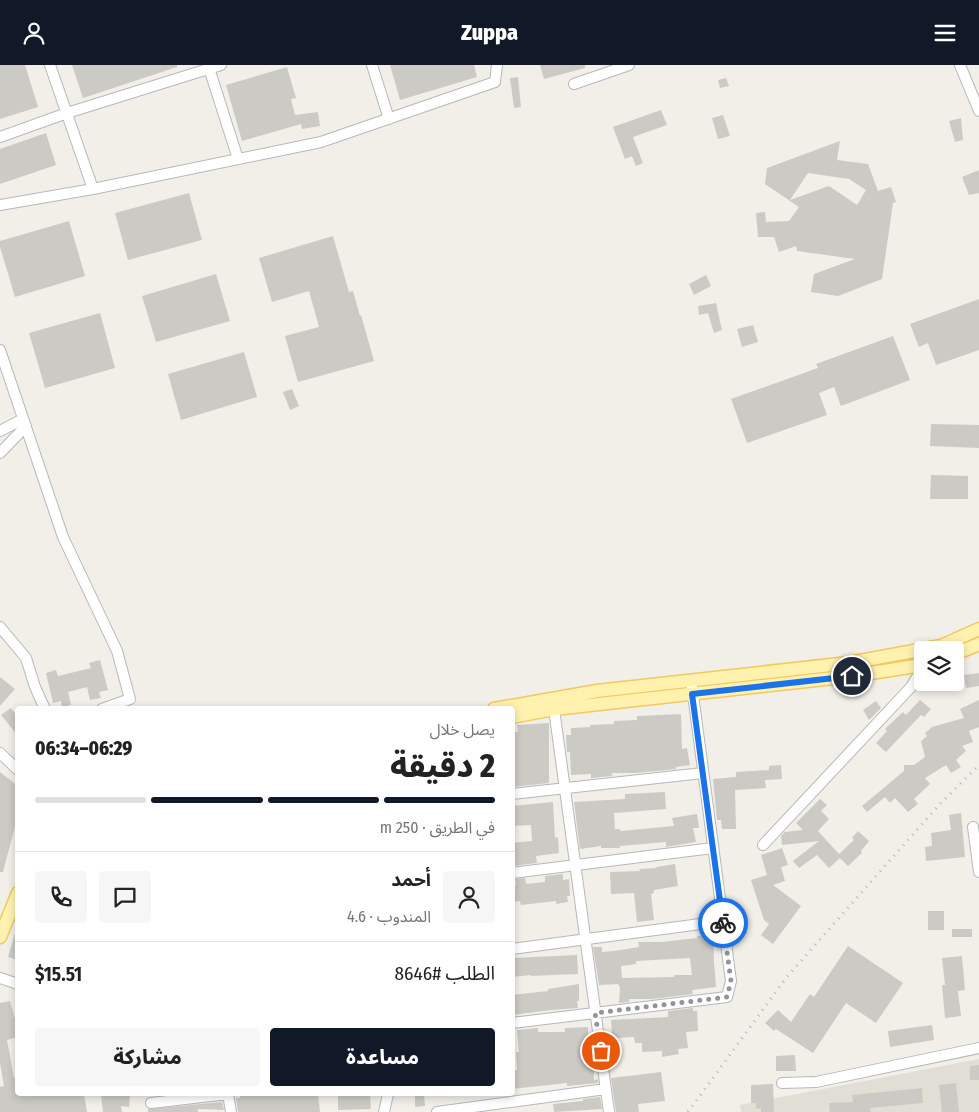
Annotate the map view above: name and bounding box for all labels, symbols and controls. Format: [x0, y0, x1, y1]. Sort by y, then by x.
icon: person [20, 19, 48, 47]
text: Zuppa [461, 19, 518, 46]
icon: menu [931, 19, 959, 47]
map controls [914, 641, 964, 691]
button: layers [914, 641, 964, 691]
pin [831, 655, 873, 697]
icon: home [838, 662, 866, 690]
text: يصل خلال [429, 720, 495, 739]
text: 06:29–06:34 [35, 737, 132, 760]
text: 2 دقيقة [390, 747, 495, 785]
text: في الطريق · 250 m [380, 818, 495, 837]
text: أحمد [391, 868, 431, 891]
button: phone [35, 871, 87, 923]
button: chat [99, 871, 151, 923]
button: person [443, 871, 495, 923]
courier [698, 898, 748, 948]
text: المندوب · 4.6 [347, 907, 431, 926]
icon: bike [709, 909, 737, 937]
text: الطلب #8646 [395, 962, 495, 985]
text: $15.51 [35, 963, 82, 986]
button: مشاركة [35, 1028, 260, 1086]
button: مساعدة [270, 1028, 495, 1086]
pin [580, 1030, 622, 1072]
icon: bag [587, 1037, 615, 1065]

